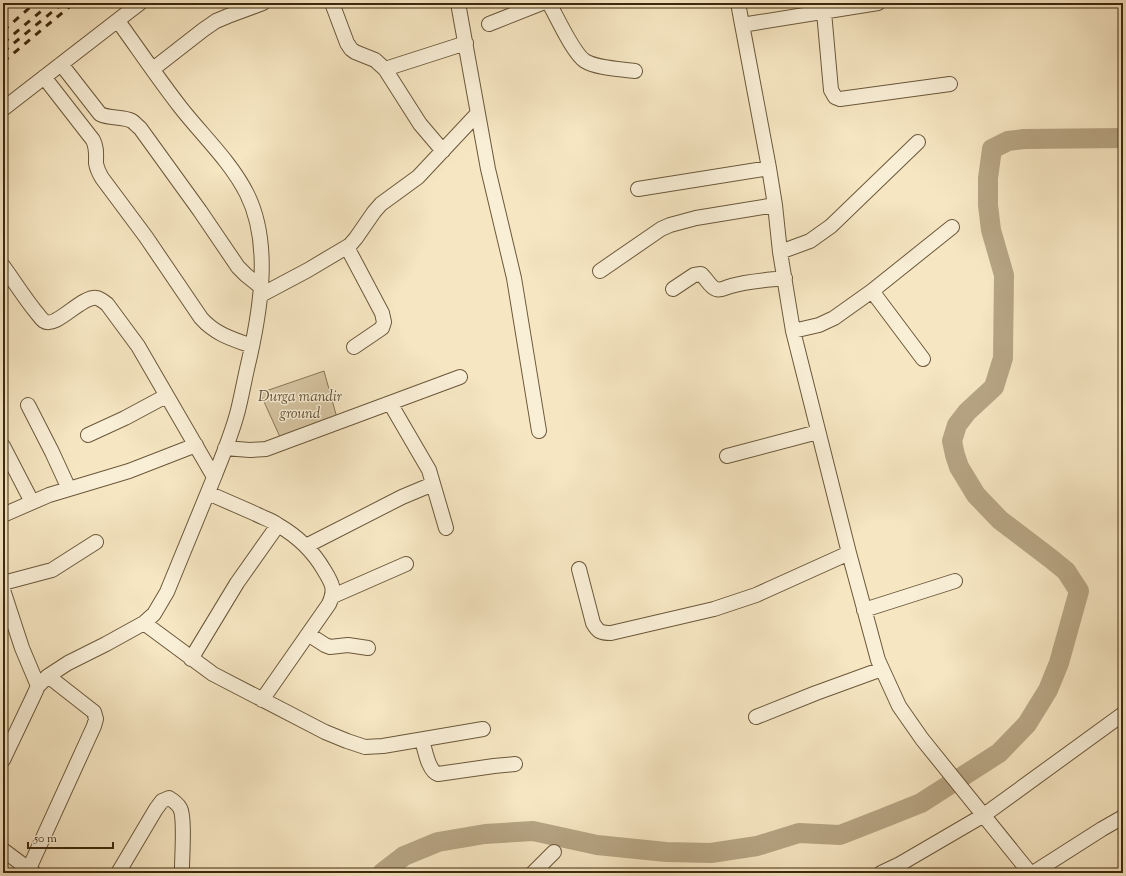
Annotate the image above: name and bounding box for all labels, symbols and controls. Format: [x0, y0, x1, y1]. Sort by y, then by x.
park label: Durga mandir ground [258, 387, 343, 425]
scale bar [28, 824, 113, 850]
text: 50 m [33, 830, 57, 848]

